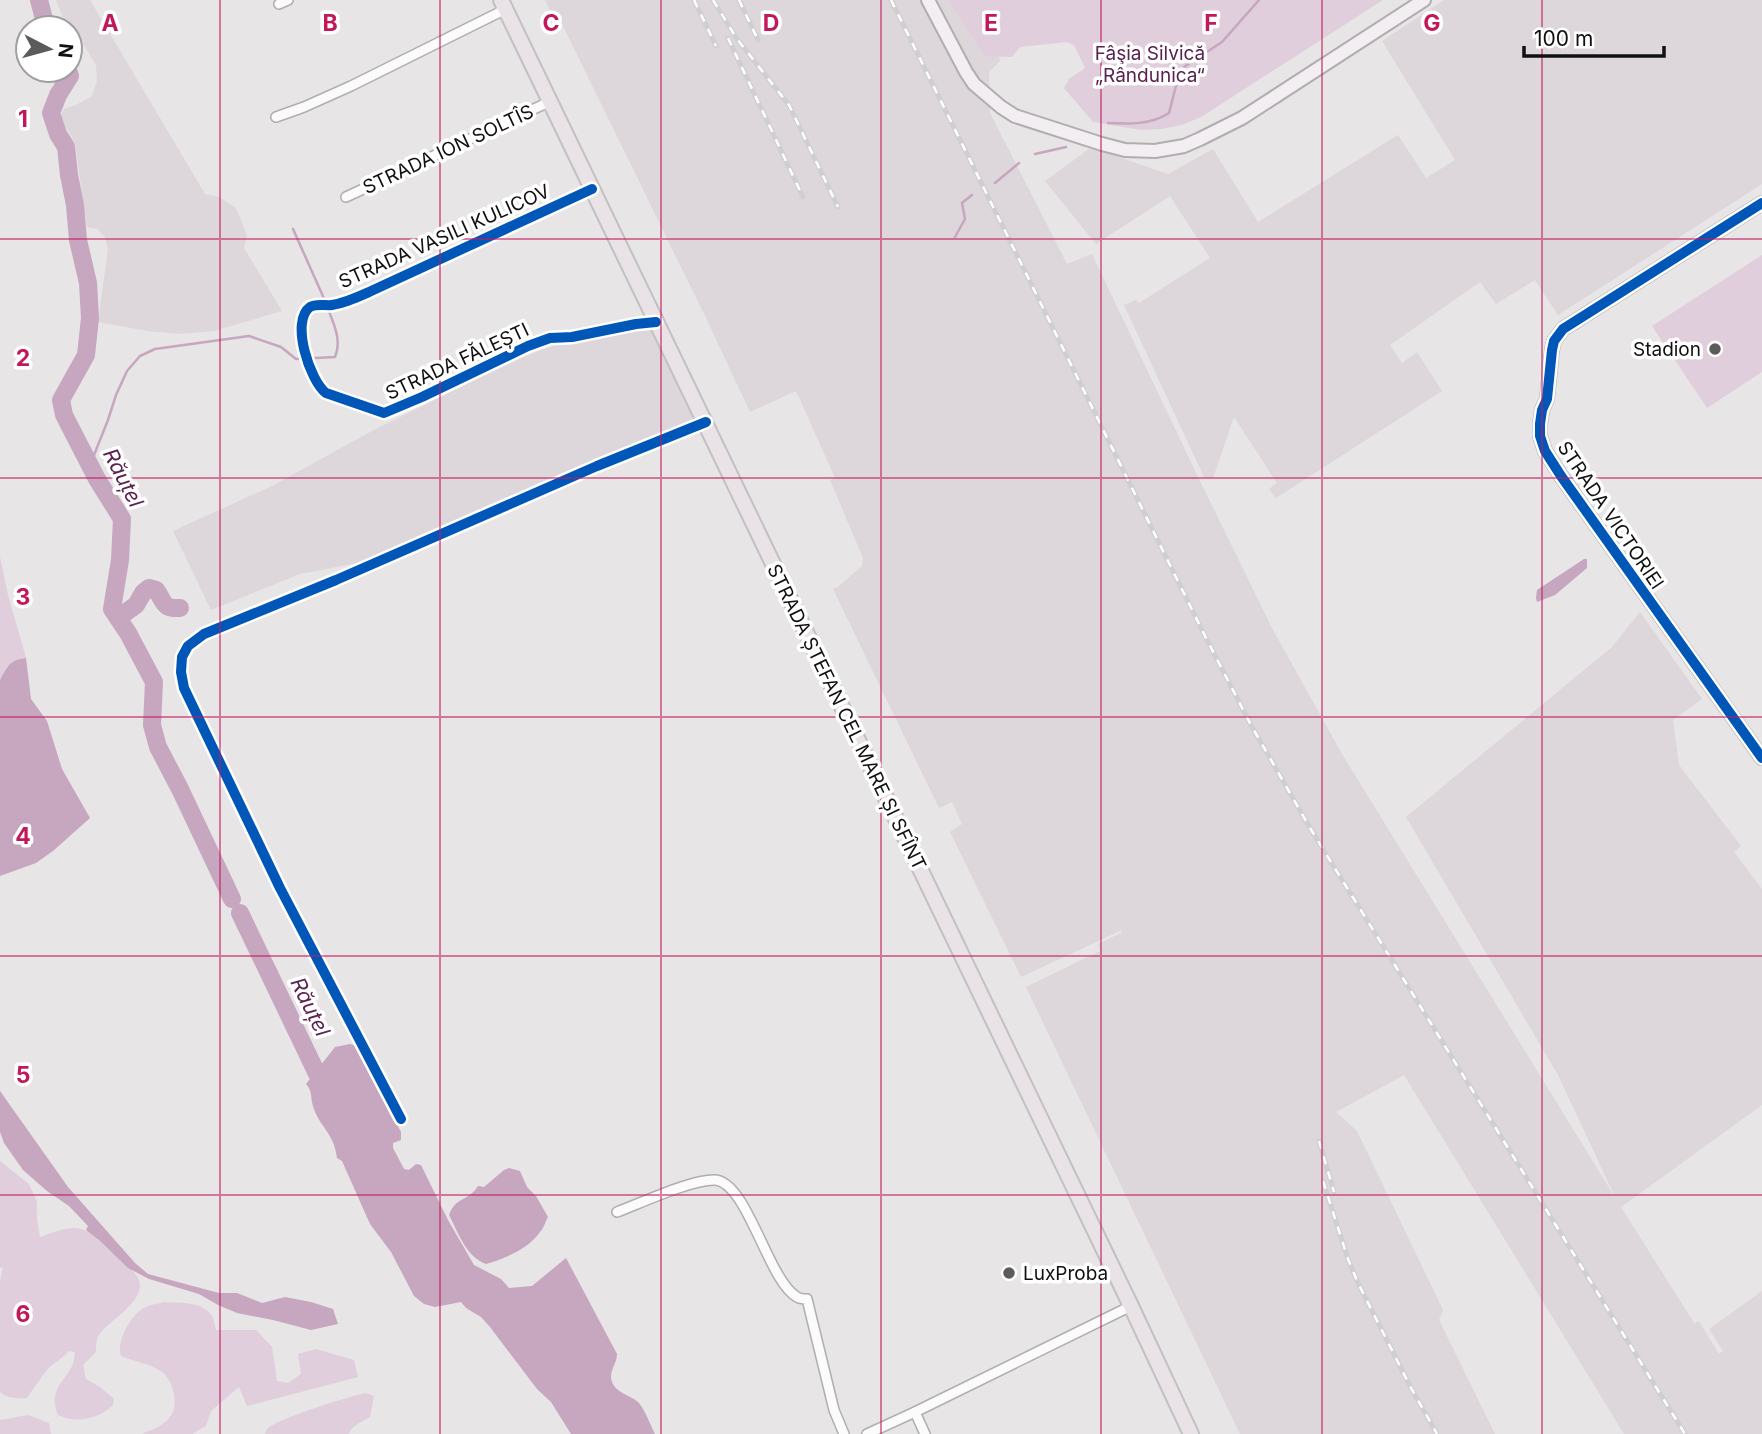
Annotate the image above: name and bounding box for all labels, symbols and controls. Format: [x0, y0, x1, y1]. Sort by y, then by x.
text: A [101, 9, 119, 37]
text: B [322, 9, 338, 37]
text: C [542, 9, 560, 37]
text: D [763, 9, 779, 37]
text: E [984, 9, 998, 37]
text: F [1204, 9, 1218, 37]
text: G [1423, 9, 1441, 37]
north arrow [14, 14, 84, 84]
scale bar [1524, 14, 1664, 58]
text: 100 m [1534, 26, 1593, 51]
text: N [53, 42, 78, 59]
park label: Fâşia Silvică „Rândunica“ [1095, 42, 1205, 87]
street label: STRADA ION SOLTÎS [359, 100, 537, 199]
text: 1 [18, 105, 28, 133]
street label: STRADA VASILI KULICOV [335, 180, 553, 293]
street label: STRADA FĂLEȘTI [381, 317, 533, 405]
place label: Stadion [1633, 338, 1701, 361]
marker: Stadion [1707, 341, 1723, 357]
text: 2 [16, 344, 30, 372]
street label: STRADA VICTORIEI [1553, 437, 1669, 594]
water label: Răuțel [98, 444, 149, 512]
street label: STRADA ȘTEFAN CEL MARE ȘI SFÎNT [762, 560, 931, 874]
text: 3 [16, 583, 30, 611]
text: 4 [15, 822, 31, 850]
water label: Răuțel [285, 973, 336, 1041]
text: 5 [16, 1061, 30, 1089]
place label: LuxProba [1023, 1262, 1108, 1285]
marker: LuxProba [1001, 1265, 1017, 1281]
text: 6 [16, 1300, 30, 1328]

